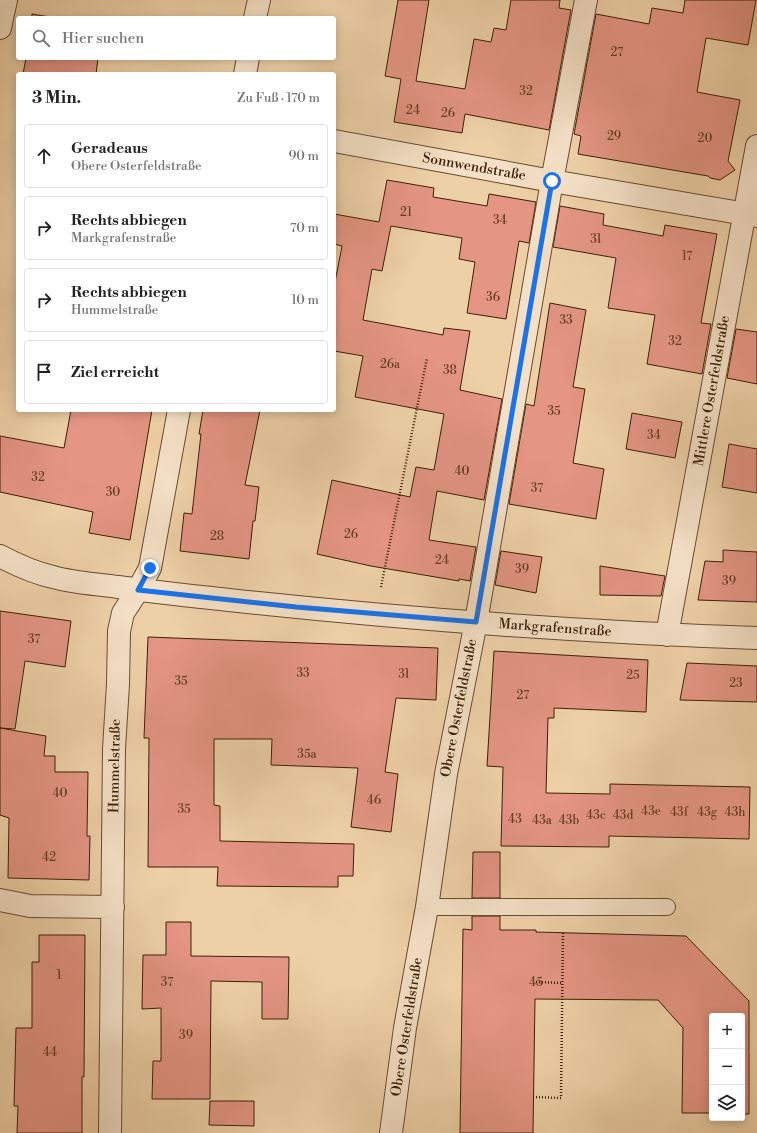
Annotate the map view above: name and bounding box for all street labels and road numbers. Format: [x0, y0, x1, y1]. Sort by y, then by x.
street label: Sonnwendstraße [421, 149, 527, 185]
street label: Mittlere Osterfeldstraße [690, 314, 734, 468]
street label: Markgrafenstraße [498, 615, 612, 641]
street label: Obere Osterfeldstraße [437, 637, 481, 779]
street label: Hummelstraße [105, 719, 125, 813]
street label: Obere Osterfeldstraße [387, 956, 427, 1098]

